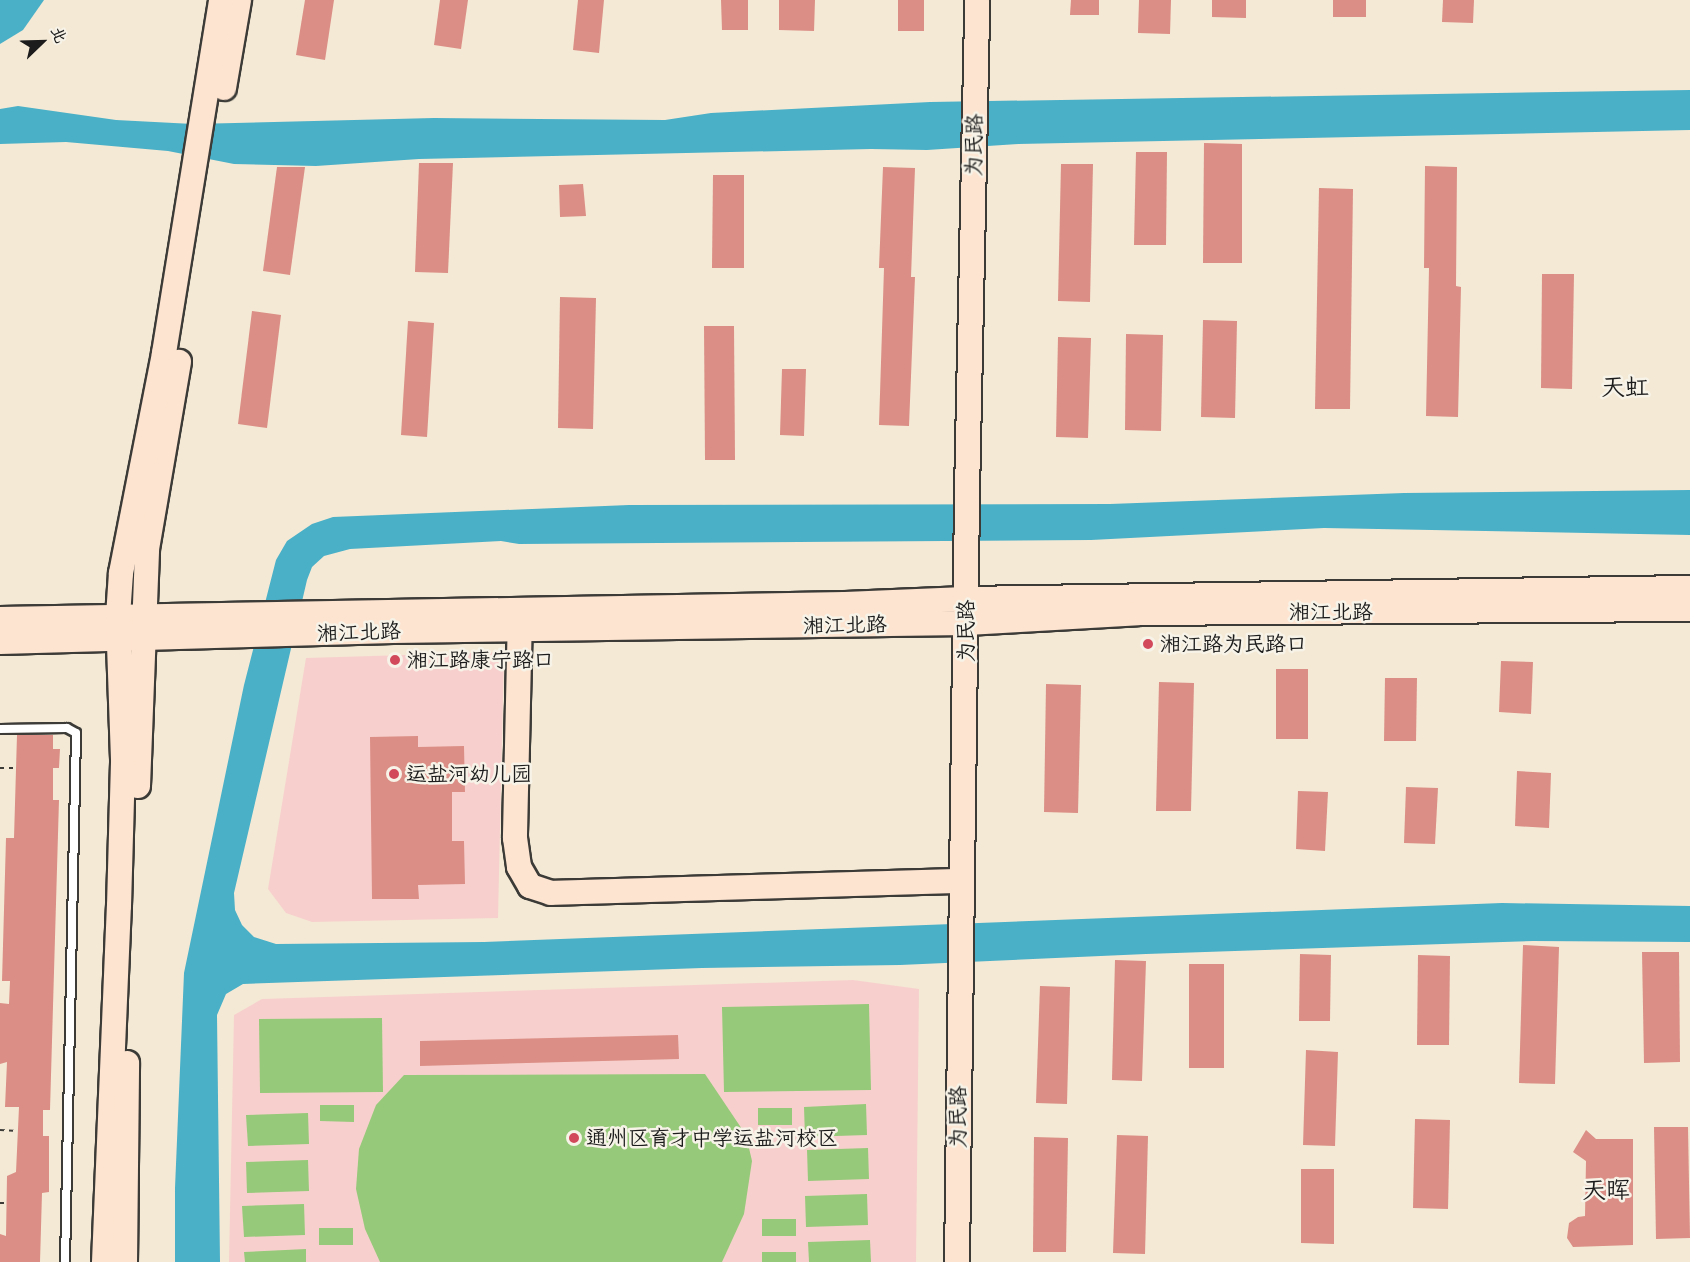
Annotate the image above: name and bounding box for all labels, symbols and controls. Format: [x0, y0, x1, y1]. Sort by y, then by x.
north arrow [12, 12, 72, 72]
text: 北 [47, 24, 70, 46]
street label: 为民路 [961, 113, 987, 177]
district label: 天虹 [1601, 374, 1649, 402]
street label: 湘江北路 [1289, 599, 1373, 625]
street label: 为民路 [953, 600, 979, 662]
street label: 湘江北路 [803, 612, 887, 638]
street label: 湘江北路 [317, 618, 401, 646]
place label: 湘江路为民路口 [1160, 631, 1307, 657]
marker: 湘江路为民路口 [1141, 637, 1155, 651]
place label: 湘江路康宁路口 [407, 647, 554, 673]
marker: 湘江路康宁路口 [388, 653, 402, 667]
place label: 运盐河幼儿园 [406, 761, 532, 787]
marker: 运盐河幼儿园 [387, 767, 401, 781]
street label: 为民路 [945, 1086, 971, 1148]
place label: 通州区育才中学运盐河校区 [586, 1125, 838, 1151]
marker: 通州区育才中学运盐河校区 [567, 1131, 581, 1145]
district label: 天晖 [1582, 1177, 1630, 1205]

